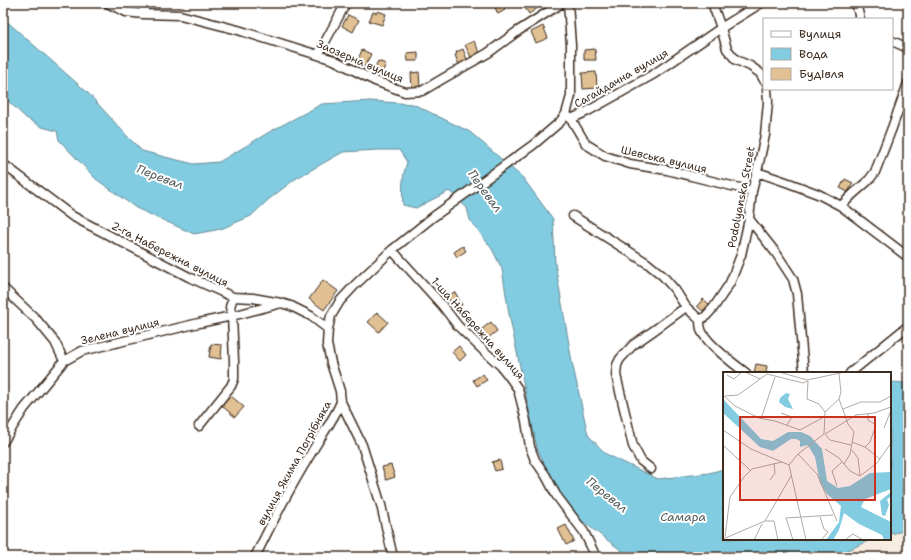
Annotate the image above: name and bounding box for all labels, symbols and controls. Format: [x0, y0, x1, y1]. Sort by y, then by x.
legend [763, 18, 893, 90]
text: Вулиця [799, 26, 841, 42]
street label: Заозерна вулиця [314, 36, 406, 87]
street label: Сагайдачна вулиця [571, 45, 671, 112]
text: Вода [799, 46, 828, 62]
text: Будівля [799, 66, 844, 82]
street label: Шевська вулиця [619, 142, 708, 177]
street label: Podolyanska Street [724, 145, 759, 249]
water label: Перевал [134, 161, 186, 193]
water label: Перевал [464, 167, 506, 216]
street label: 2-га Набережна вулиця [109, 218, 231, 291]
street label: 1-ша Набережна вулиця [428, 274, 528, 383]
street label: Зелена вулиця [79, 315, 161, 348]
inset map [723, 372, 891, 540]
street label: вулиця Якима Погрібняка [254, 398, 335, 528]
water label: Перевал [583, 473, 631, 517]
water label: Самара [660, 509, 706, 525]

